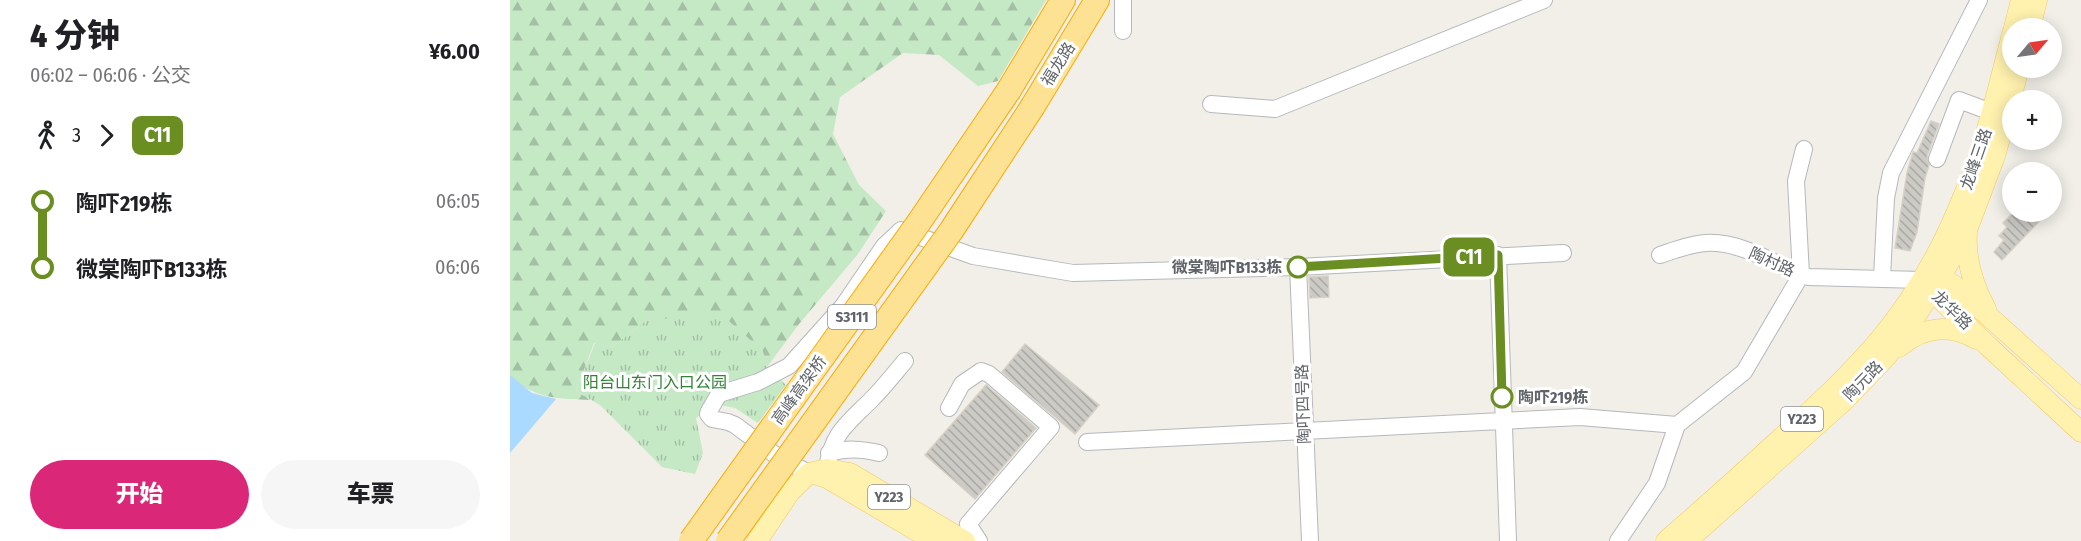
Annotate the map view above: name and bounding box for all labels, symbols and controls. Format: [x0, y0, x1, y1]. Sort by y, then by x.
text: 4 分钟 [30, 16, 120, 56]
north arrow [2002, 18, 2062, 78]
map controls [2002, 18, 2062, 222]
text: ¥6.00 [429, 38, 480, 65]
street label: 福龙路 [1037, 39, 1079, 89]
text: 06:02 – 06:06 · 公交 [30, 63, 191, 87]
button: + [2002, 90, 2062, 150]
icon: walk [30, 119, 63, 152]
icon: forward [90, 119, 123, 152]
text: C11 [144, 122, 171, 148]
text: 3 [72, 123, 81, 147]
street label: 龙峰三路 [1957, 126, 1995, 192]
button: − [2002, 162, 2062, 222]
text: 06:05 [436, 189, 480, 213]
text: 陶吓219栋 [76, 190, 173, 217]
line badge: C11 [1434, 238, 1504, 276]
text: C11 [1455, 244, 1483, 270]
street label: 陶村路 [1746, 244, 1798, 280]
text: 06:06 [435, 255, 480, 279]
text: 微棠陶吓B133栋 [76, 256, 228, 283]
marker: 微棠陶吓B133栋 [1287, 256, 1309, 278]
place label: 微棠陶吓B133栋 [1172, 258, 1282, 277]
street label: 龙华路 [1928, 286, 1976, 334]
road number: S3111 [828, 305, 876, 329]
street label: 高峰高架桥 [768, 352, 830, 428]
street label: 陶元路 [1839, 357, 1887, 405]
street label: 陶吓四号路 [1292, 364, 1314, 444]
park label: 阳台山东门入口公园 [583, 373, 727, 392]
marker: 陶吓219栋 [1491, 386, 1513, 408]
place label: 陶吓219栋 [1518, 388, 1588, 407]
road number: Y223 [1781, 407, 1823, 431]
button: 开始 [30, 460, 249, 529]
button: 车票 [261, 460, 480, 529]
road number: Y223 [868, 485, 910, 509]

